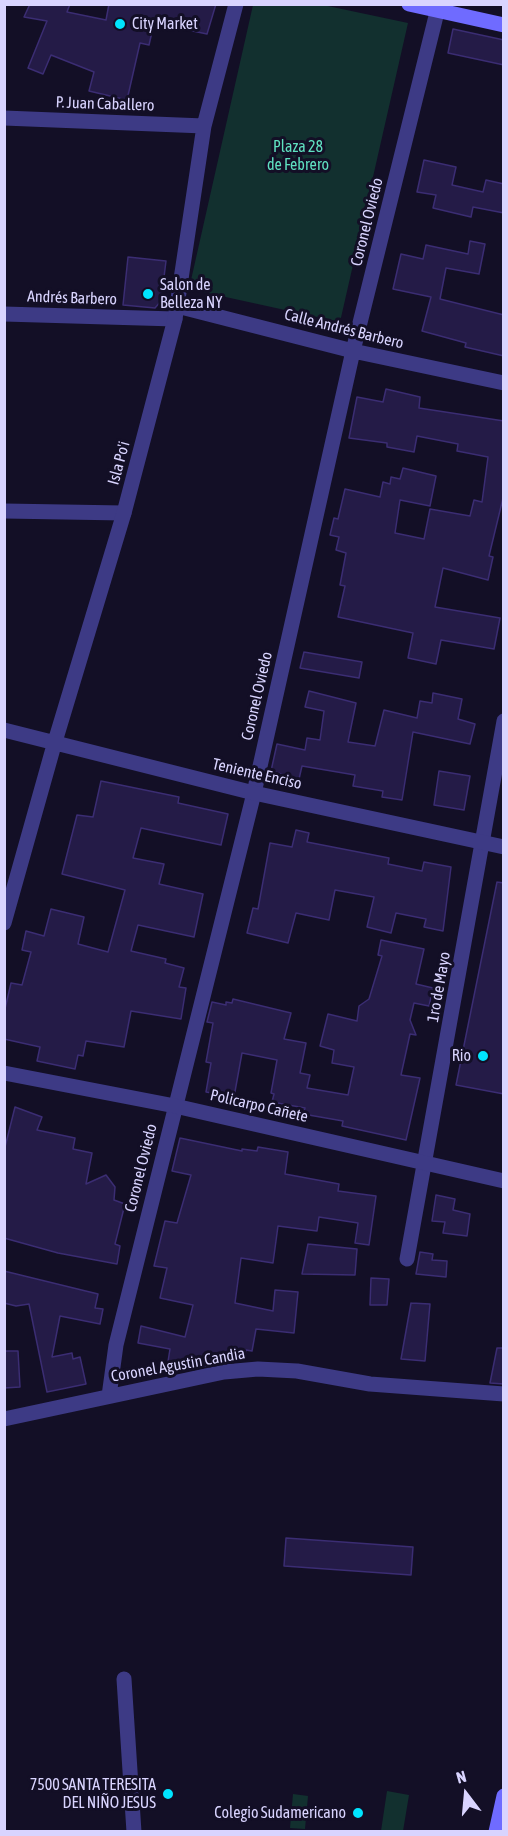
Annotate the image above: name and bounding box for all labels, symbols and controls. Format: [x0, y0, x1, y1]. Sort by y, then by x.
place label: City Market [132, 14, 198, 34]
marker: City Market [113, 17, 127, 31]
street label: P. Juan Caballero [55, 93, 155, 115]
park label: Plaza 28 de Febrero [267, 137, 329, 175]
street label: Coronel Oviedo [347, 176, 387, 268]
place label: Salon de Belleza NY [160, 275, 222, 313]
street label: Andrés Barbero [27, 287, 117, 309]
marker: Salon de Belleza NY [141, 287, 155, 301]
street label: Calle Andrés Barbero [282, 305, 406, 353]
street label: Isla Po'i [104, 439, 134, 487]
street label: Coronel Oviedo [237, 650, 277, 742]
street label: Teniente Enciso [210, 754, 304, 794]
street label: 1ro de Mayo [423, 950, 455, 1024]
place label: Rio [452, 1046, 471, 1066]
marker: Rio [476, 1049, 490, 1063]
street label: Policarpo Cañete [208, 1085, 310, 1127]
street label: Coronel Oviedo [121, 1122, 161, 1214]
street label: Coronel Agustin Candia [109, 1344, 247, 1386]
north arrow [436, 1764, 496, 1824]
text: N [454, 1767, 468, 1787]
place label: 7500 SANTA TERESITA DEL NIÑO JESUS [30, 1775, 156, 1813]
marker: 7500 SANTA TERESITA DEL NIÑO JESUS [161, 1787, 175, 1801]
place label: Colegio Sudamericano [214, 1803, 346, 1823]
marker: Colegio Sudamericano [351, 1806, 365, 1820]

